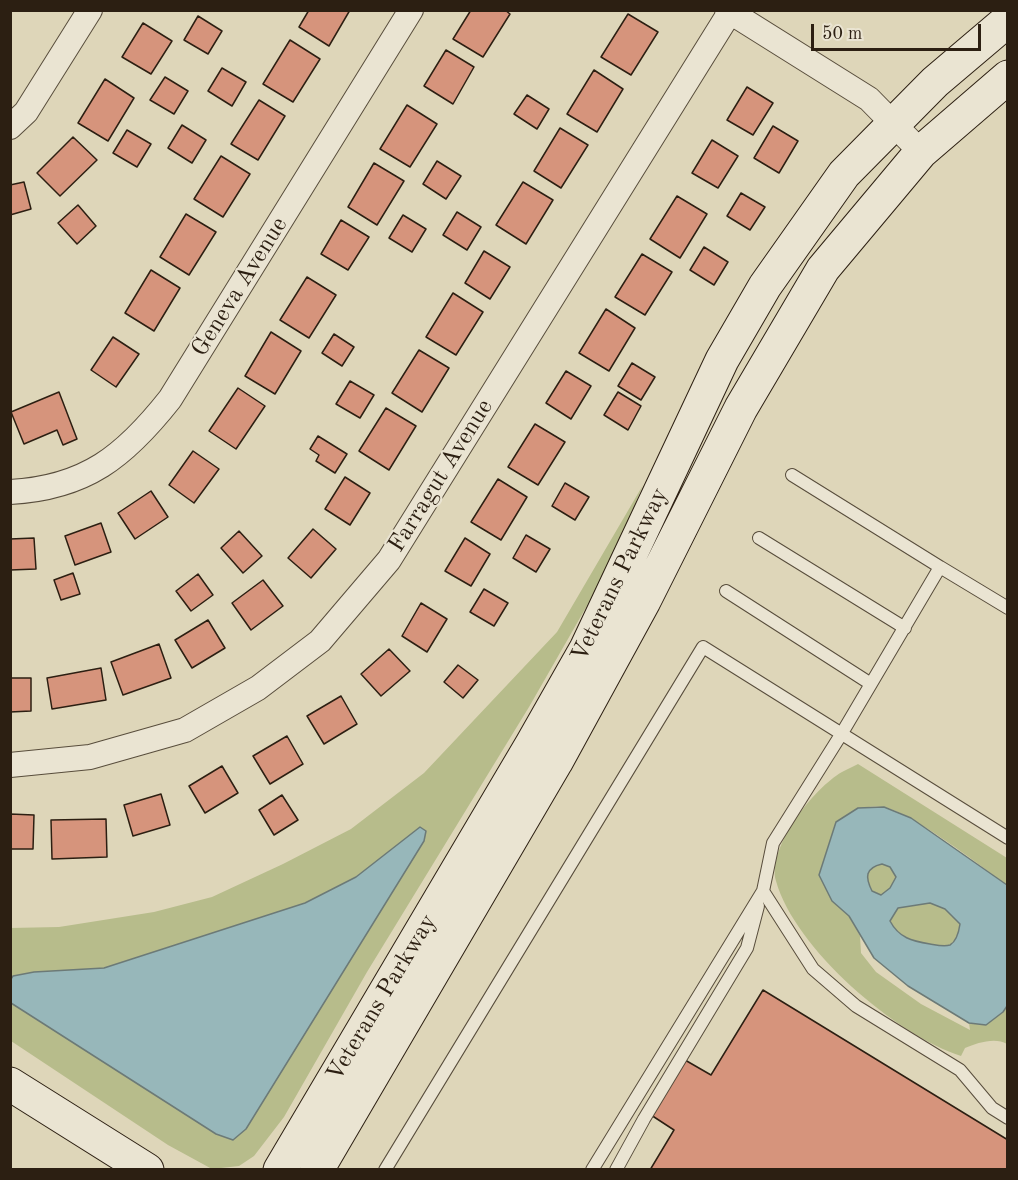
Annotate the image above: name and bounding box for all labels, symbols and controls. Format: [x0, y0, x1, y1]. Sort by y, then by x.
scale bar [814, 12, 984, 50]
text: 50 m [822, 25, 862, 43]
street label: Geneva Avenue [186, 212, 294, 362]
street label: Farragut Avenue [382, 394, 500, 558]
street label: Veterans Parkway [565, 483, 675, 667]
street label: Veterans Parkway [321, 909, 443, 1087]

